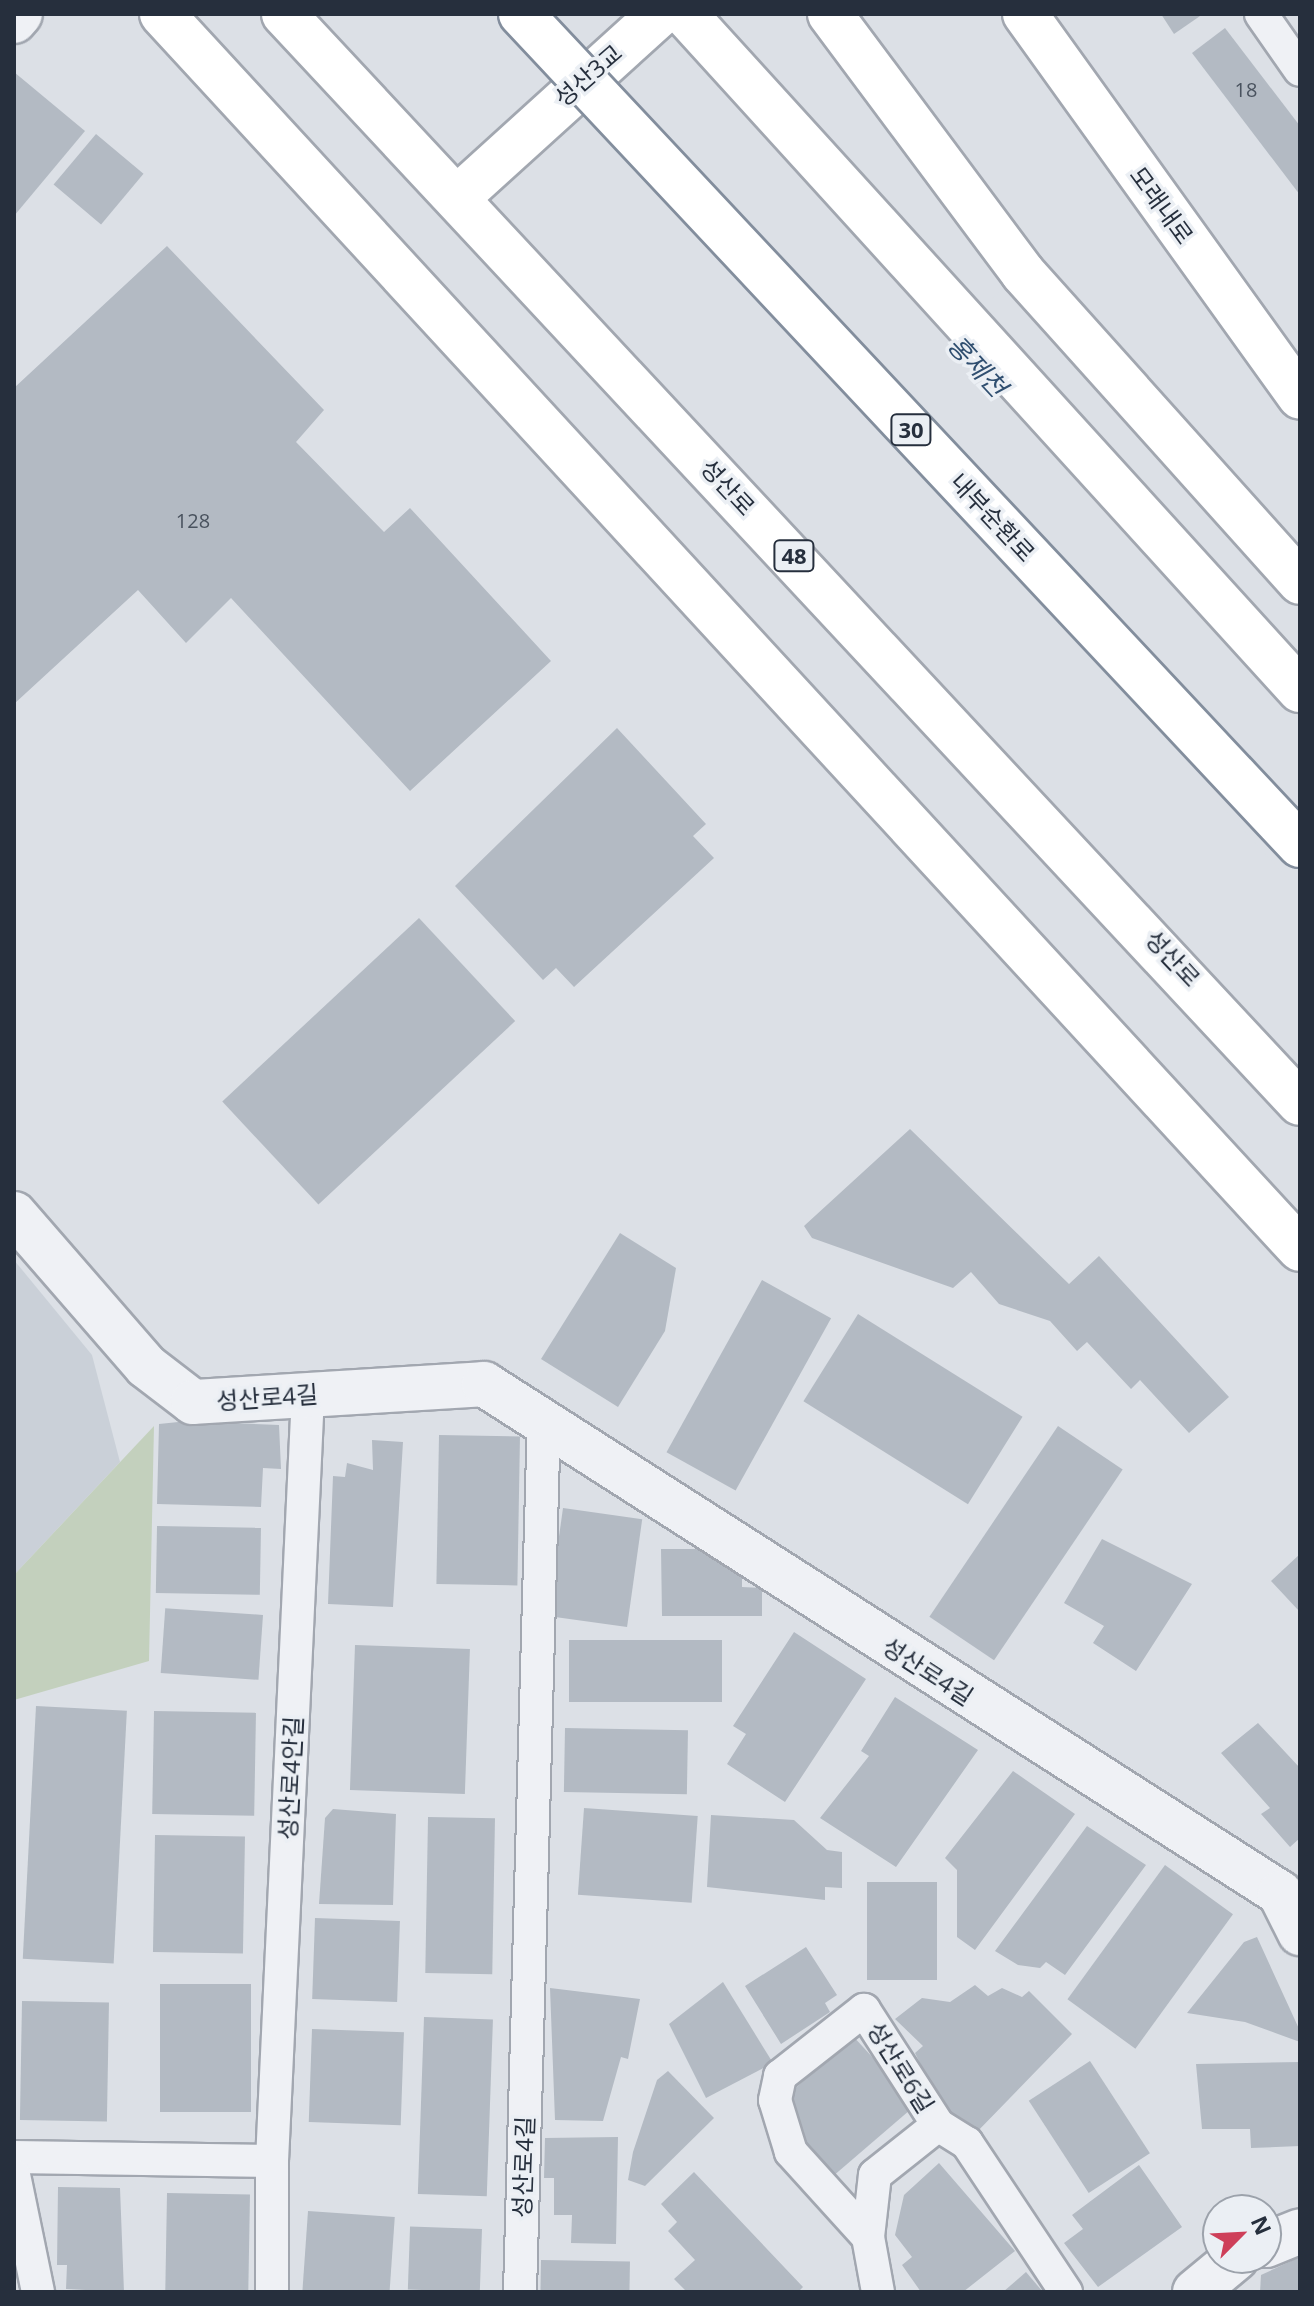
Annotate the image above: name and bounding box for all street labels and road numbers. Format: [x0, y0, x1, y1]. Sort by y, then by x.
street label: 성산3교 [548, 38, 628, 112]
street label: 모래내로 [1124, 161, 1200, 249]
road number: 30 [889, 412, 933, 448]
street label: 성산로 [695, 453, 761, 521]
street label: 내부순환로 [945, 467, 1041, 567]
road number: 48 [772, 538, 816, 574]
street label: 성산로 [1140, 924, 1206, 992]
street label: 성산로4길 [215, 1379, 319, 1415]
street label: 성산로4길 [877, 1631, 979, 1711]
street label: 성산로4안길 [272, 1715, 308, 1841]
street label: 성산로6길 [862, 2016, 940, 2118]
street label: 성산로4길 [507, 2116, 539, 2218]

